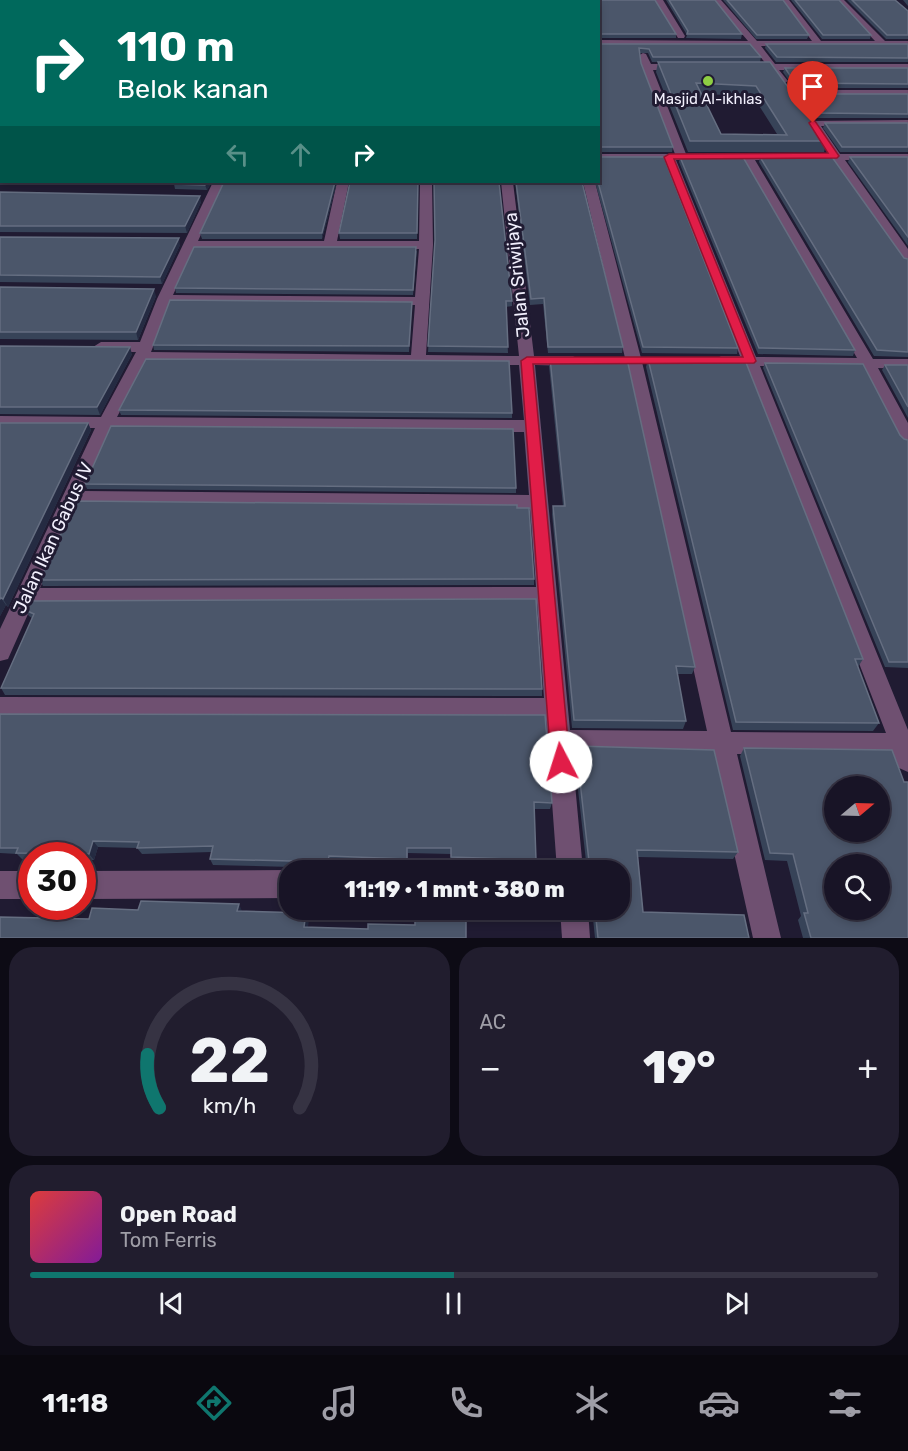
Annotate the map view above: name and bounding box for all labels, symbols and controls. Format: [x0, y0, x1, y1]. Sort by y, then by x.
text: 110 m [117, 22, 235, 72]
icon: right [18, 24, 96, 102]
pin [787, 61, 838, 123]
icon: arrive [796, 70, 829, 103]
text: Belok kanan [117, 73, 269, 105]
marker: Masjid Al-ikhlas [701, 74, 715, 88]
place label: Masjid Al-ikhlas [654, 90, 763, 108]
icon: left [221, 138, 254, 171]
icon: ahead [284, 138, 317, 171]
icon: right [347, 138, 380, 171]
street label: Jalan Sriwijaya [499, 211, 535, 339]
street label: Jalan Ikan Gabus IV [8, 459, 98, 617]
position arrow [529, 730, 593, 794]
north arrow [824, 776, 890, 842]
map controls [824, 776, 890, 920]
speed limit sign: 30 [18, 842, 96, 920]
button: search [824, 854, 890, 920]
text: 11:19 · 1 mnt · 380 m [344, 876, 565, 903]
text: AC [480, 1010, 506, 1034]
text: 22 [189, 1024, 270, 1098]
text: 19° [643, 1041, 715, 1094]
text: − [480, 1048, 501, 1087]
text: + [857, 1048, 878, 1087]
text: km/h [202, 1094, 256, 1119]
text: Open Road [120, 1201, 237, 1228]
text: Tom Ferris [120, 1228, 217, 1252]
icon: previous [155, 1287, 188, 1320]
icon: pause [437, 1287, 470, 1320]
icon: next [720, 1287, 753, 1320]
icon: directions [193, 1382, 235, 1424]
icon: music [319, 1382, 361, 1424]
icon: phone [445, 1382, 487, 1424]
icon: climate [571, 1382, 613, 1424]
icon: car [698, 1382, 740, 1424]
icon: filters [824, 1382, 866, 1424]
text: 11:18 [42, 1387, 109, 1419]

